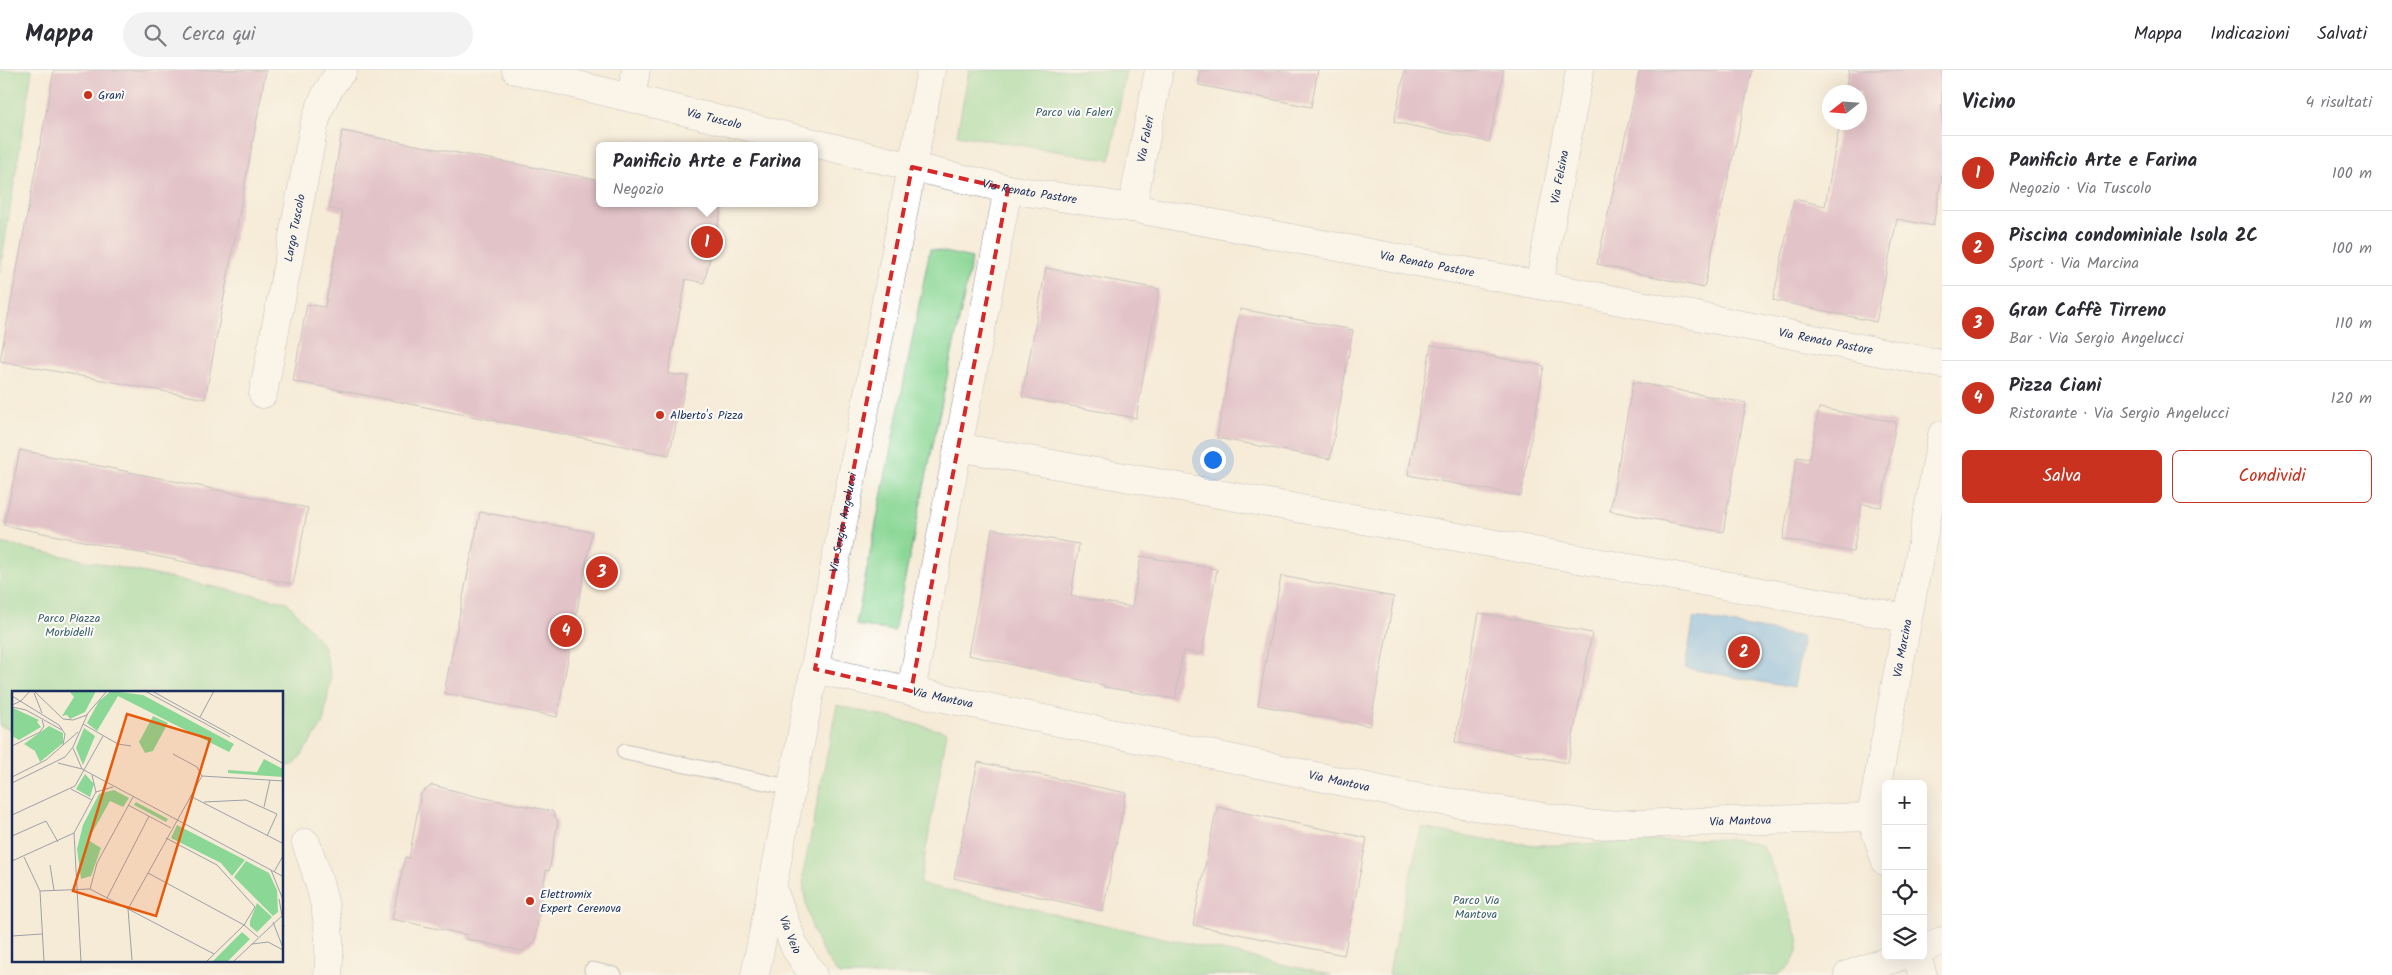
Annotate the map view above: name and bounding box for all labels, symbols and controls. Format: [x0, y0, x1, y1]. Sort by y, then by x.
search box [123, 12, 473, 57]
text: Mappa [25, 15, 93, 54]
text: Cerca qui [181, 20, 255, 50]
text: Mappa [2134, 20, 2182, 49]
text: Indicazioni [2210, 20, 2289, 49]
text: Salvati [2317, 20, 2367, 49]
icon: search [141, 21, 169, 49]
north arrow [1822, 85, 1867, 130]
place label: Granì [98, 86, 125, 105]
text: Vicino [1962, 86, 2016, 119]
marker: Granì [82, 89, 94, 101]
text: 4 risultati [2306, 90, 2372, 115]
street label: Via Tuscolo [685, 103, 744, 134]
park label: Parco via Faleri [1035, 103, 1114, 122]
street label: Via Faleri [1132, 113, 1159, 164]
popup [596, 142, 818, 207]
text: Panificio Arte e Farina [2009, 146, 2197, 176]
text: Panificio Arte e Farina [613, 147, 801, 177]
street label: Via Felsina [1545, 148, 1574, 205]
text: 1 [1976, 161, 1980, 186]
text: 100 m [2332, 161, 2372, 186]
street label: Via Renato Pastore [980, 174, 1079, 209]
text: Negozio · Via Tuscolo [2009, 176, 2151, 201]
text: Negozio [613, 177, 664, 202]
street label: Largo Tuscolo [279, 192, 310, 263]
text: Piscina condominiale Isola 2C [2009, 221, 2258, 251]
pin: 1 [691, 223, 723, 261]
text: 2 [1973, 236, 1983, 261]
text: 100 m [2332, 236, 2372, 261]
street label: Via Renato Pastore [1378, 246, 1477, 282]
text: Sport · Via Marcina [2009, 251, 2139, 276]
text: Gran Caffè Tirreno [2009, 296, 2166, 326]
text: 3 [1974, 311, 1982, 336]
text: 110 m [2335, 311, 2372, 336]
street label: Via Renato Pastore [1777, 323, 1875, 360]
text: Bar · Via Sergio Angelucci [2009, 326, 2184, 351]
text: Pizza Ciani [2009, 371, 2101, 401]
text: 4 [1974, 386, 1982, 411]
text: 120 m [2331, 386, 2372, 411]
text: Ristorante · Via Sergio Angelucci [2009, 401, 2229, 426]
place label: Alberto's Pizza [670, 406, 744, 425]
marker: Alberto's Pizza [654, 409, 666, 421]
your location [1200, 447, 1226, 473]
button: Salva [1962, 450, 2162, 503]
button: Condividi [2172, 450, 2372, 503]
street label: Via Sergio Angelucci [824, 470, 862, 574]
pin: 3 [586, 553, 618, 591]
park label: Parco Piazza Morbidelli [38, 609, 101, 642]
pin: 4 [550, 612, 582, 650]
street label: Via Marcina [1888, 617, 1917, 679]
pin: 2 [1728, 633, 1760, 671]
street label: Via Mantova [911, 682, 975, 713]
inset map [12, 691, 284, 962]
street label: Via Mantova [1307, 765, 1372, 797]
map controls [1882, 780, 1927, 960]
button: + [1882, 780, 1927, 825]
street label: Via Mantova [1709, 810, 1772, 831]
button: − [1882, 825, 1927, 870]
button: locate [1882, 870, 1927, 915]
place label: Elettromix Expert Cerenova [540, 885, 622, 918]
park label: Parco Via Mantova [1453, 891, 1500, 924]
marker: Elettromix Expert Cerenova [524, 895, 536, 907]
street label: Via Veio [774, 913, 806, 958]
button: layers [1882, 915, 1927, 960]

